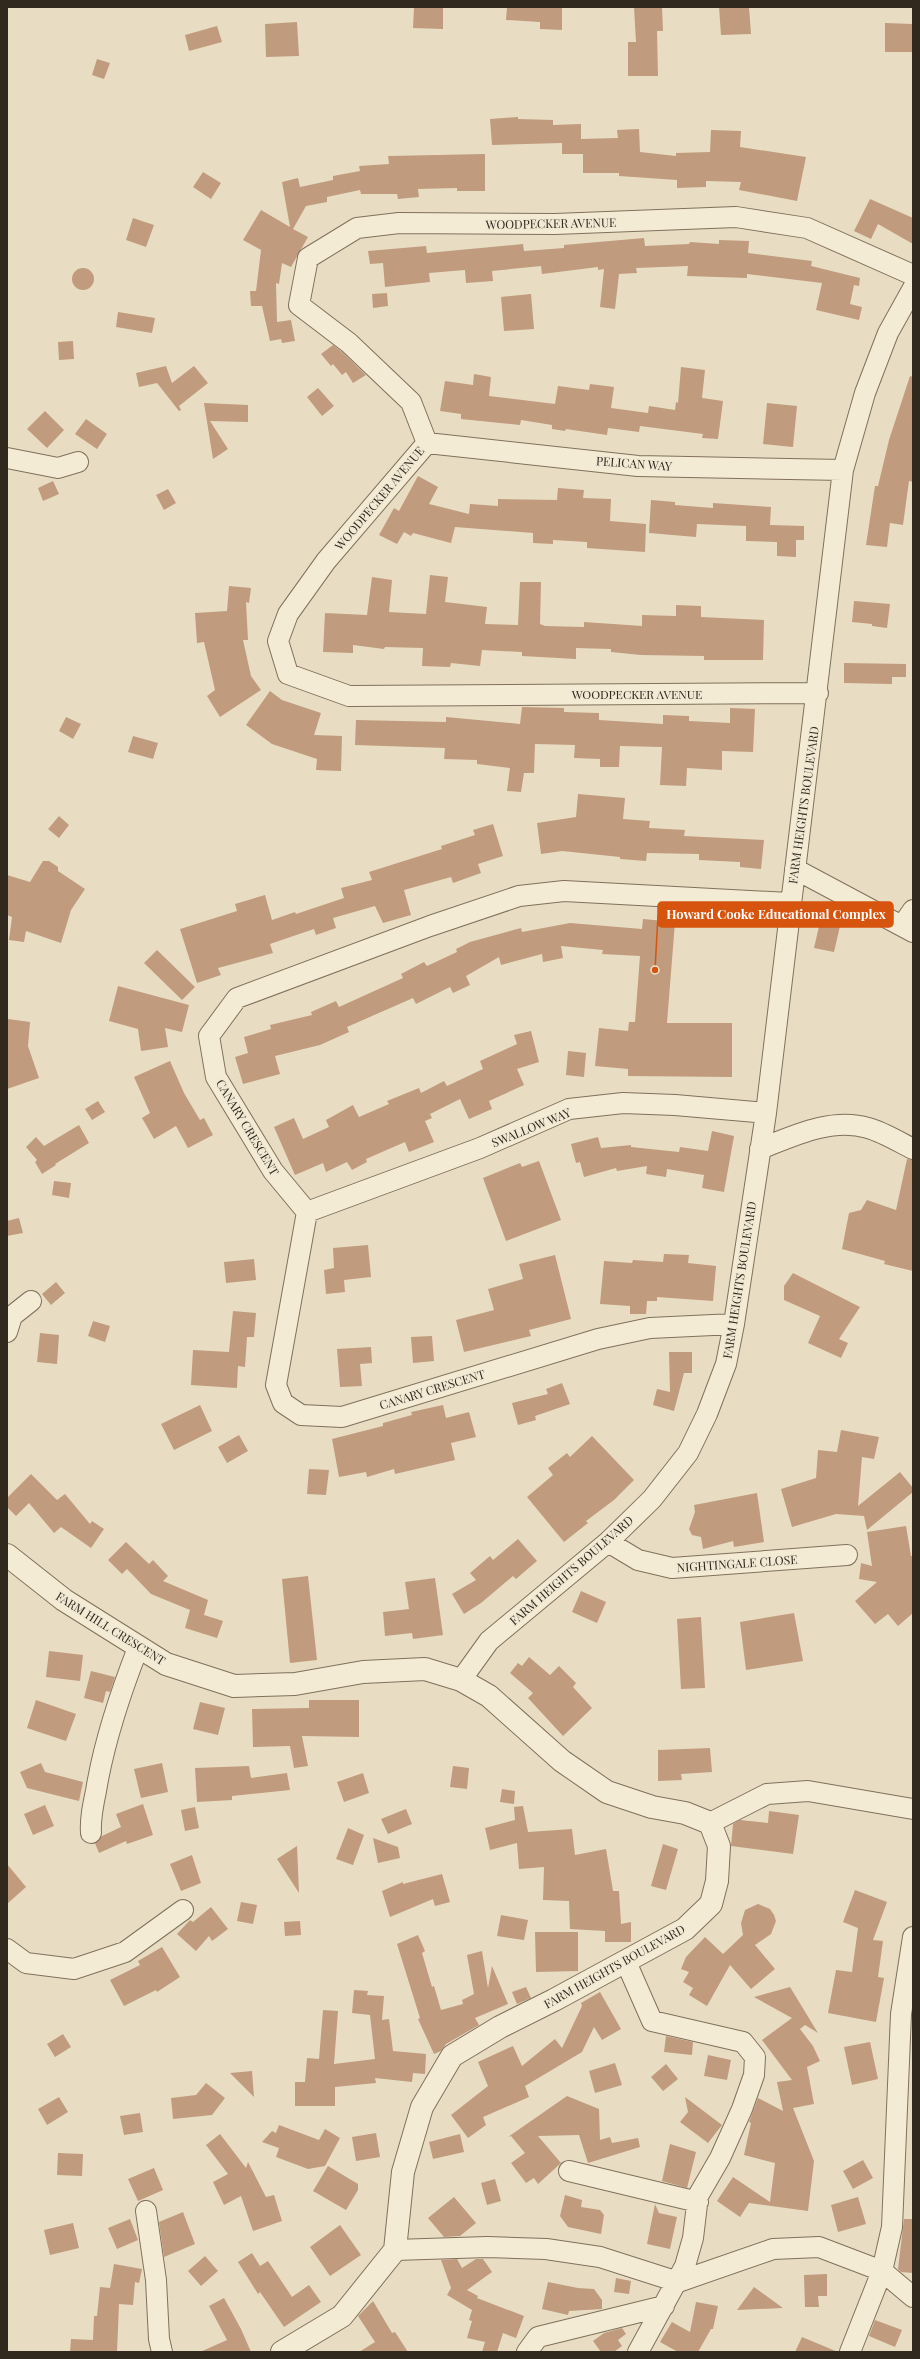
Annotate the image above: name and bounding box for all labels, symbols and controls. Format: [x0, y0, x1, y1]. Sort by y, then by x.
street label: WOODPECKER AVENUE [485, 214, 616, 232]
street label: WOODPECKER AVENUE [330, 443, 427, 554]
street label: PELICAN WAY [595, 452, 673, 474]
street label: WOODPECKER AVENUE [571, 686, 702, 702]
street label: FARM HEIGHTS BOULEVARD [784, 725, 822, 885]
callout: Howard Cooke Educational Complex [658, 902, 893, 927]
text: Howard Cooke Educational Complex [666, 905, 886, 922]
street label: CANARY CRESCENT [213, 1076, 283, 1179]
street label: SWALLOW WAY [489, 1103, 574, 1150]
street label: FARM HEIGHTS BOULEVARD [719, 1200, 759, 1360]
street label: CANARY CRESCENT [377, 1365, 487, 1413]
street label: FARM HEIGHTS BOULEVARD [506, 1512, 636, 1628]
street label: NIGHTINGALE CLOSE [676, 1551, 798, 1575]
street label: FARM HILL CRESCENT [53, 1588, 169, 1669]
street label: FARM HEIGHTS BOULEVARD [541, 1920, 688, 2012]

